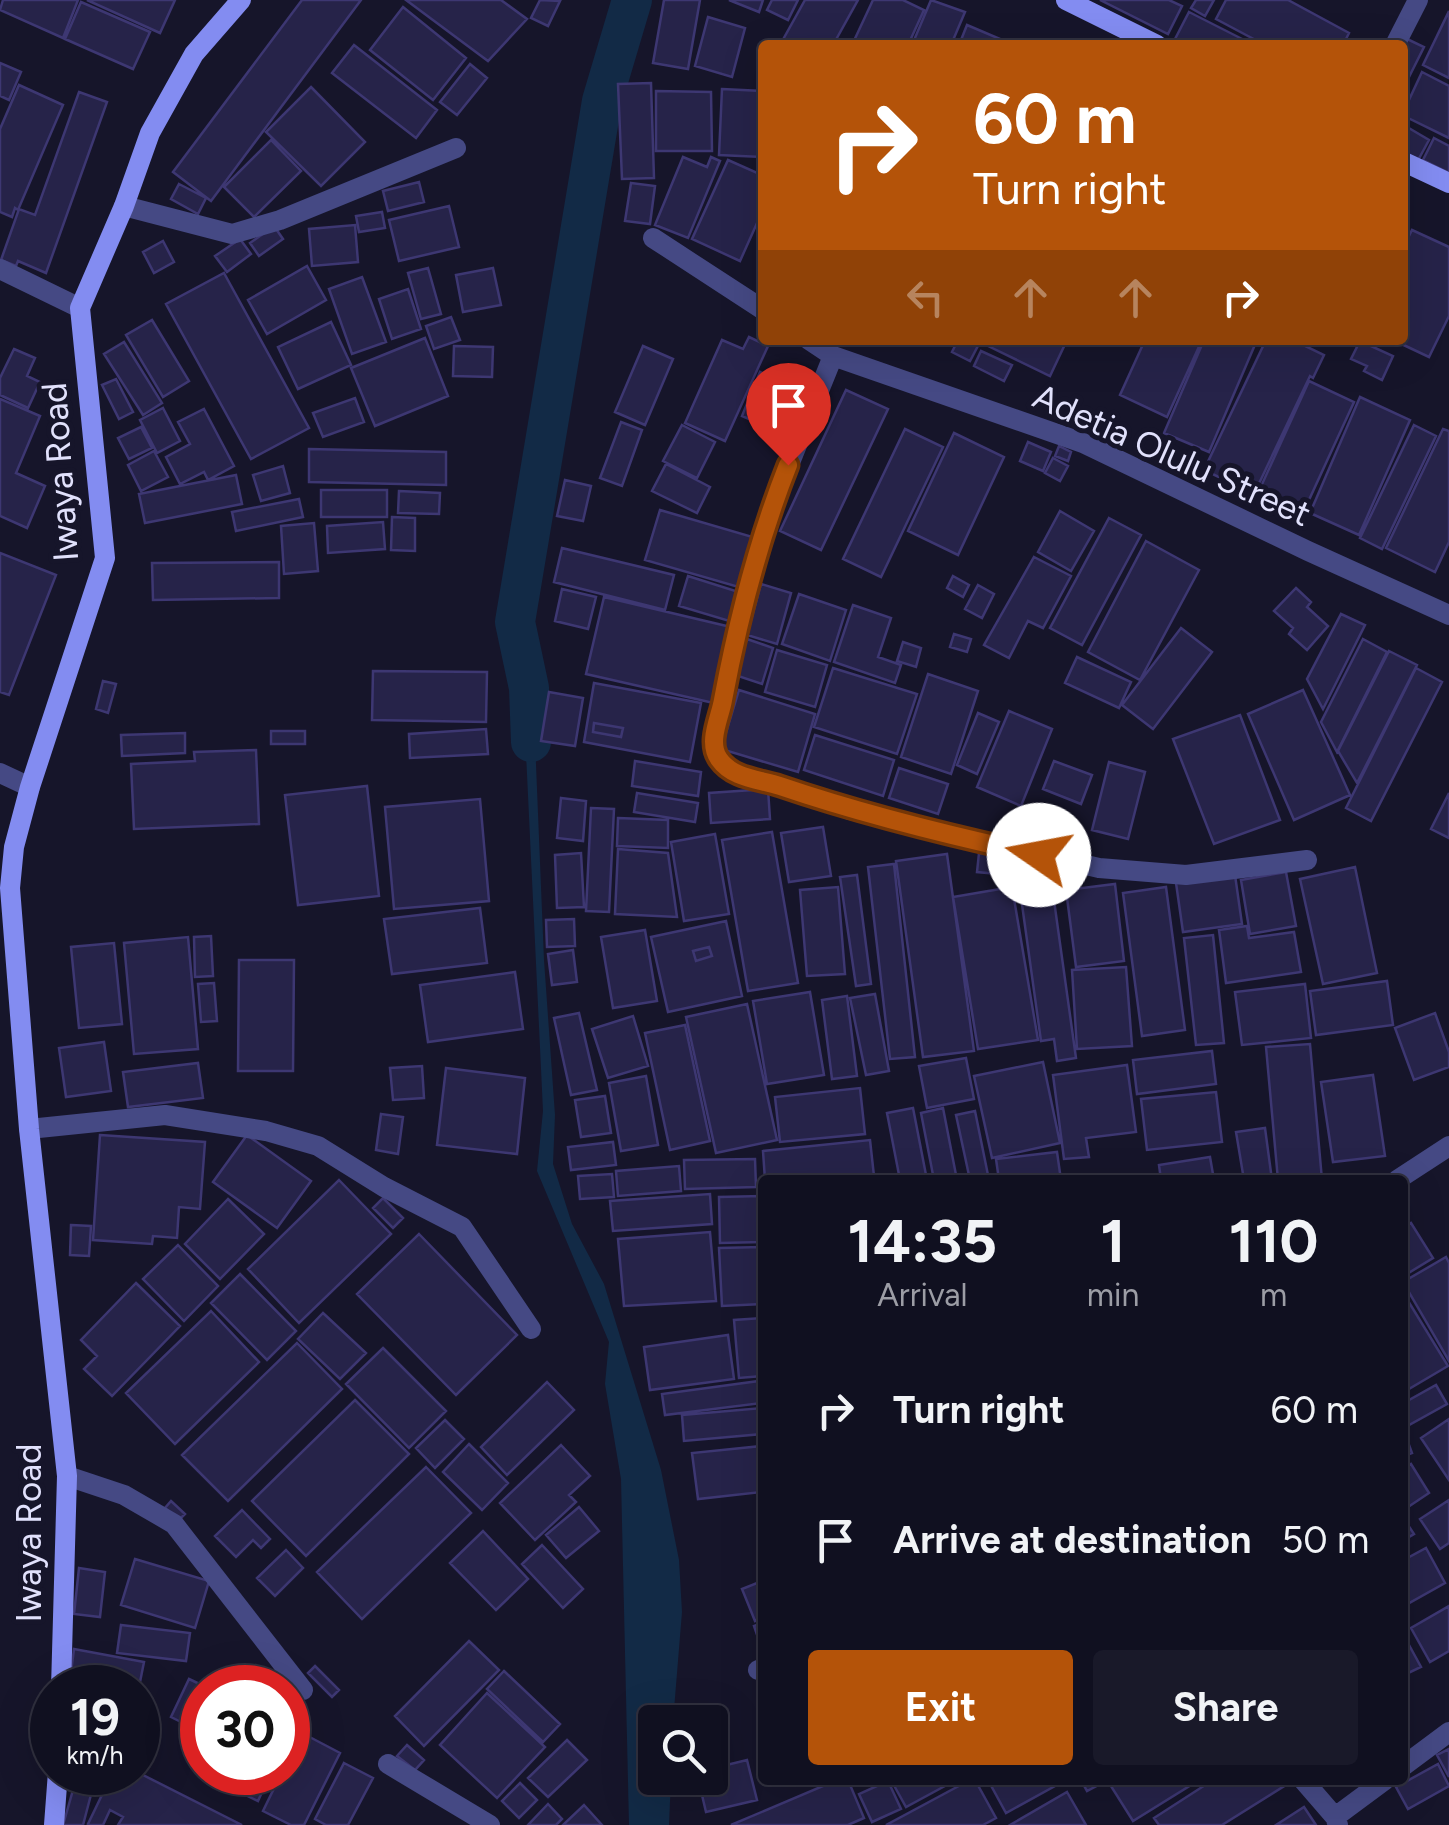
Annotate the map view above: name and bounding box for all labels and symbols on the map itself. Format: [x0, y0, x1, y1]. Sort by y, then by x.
pin [746, 363, 831, 466]
street label: Adetia Olulu Street [1027, 375, 1317, 535]
street label: Iwaya Road [33, 381, 87, 563]
position arrow [987, 803, 1091, 907]
street label: Iwaya Road [8, 1443, 50, 1623]
speed limit sign: 30 [180, 1665, 310, 1795]

